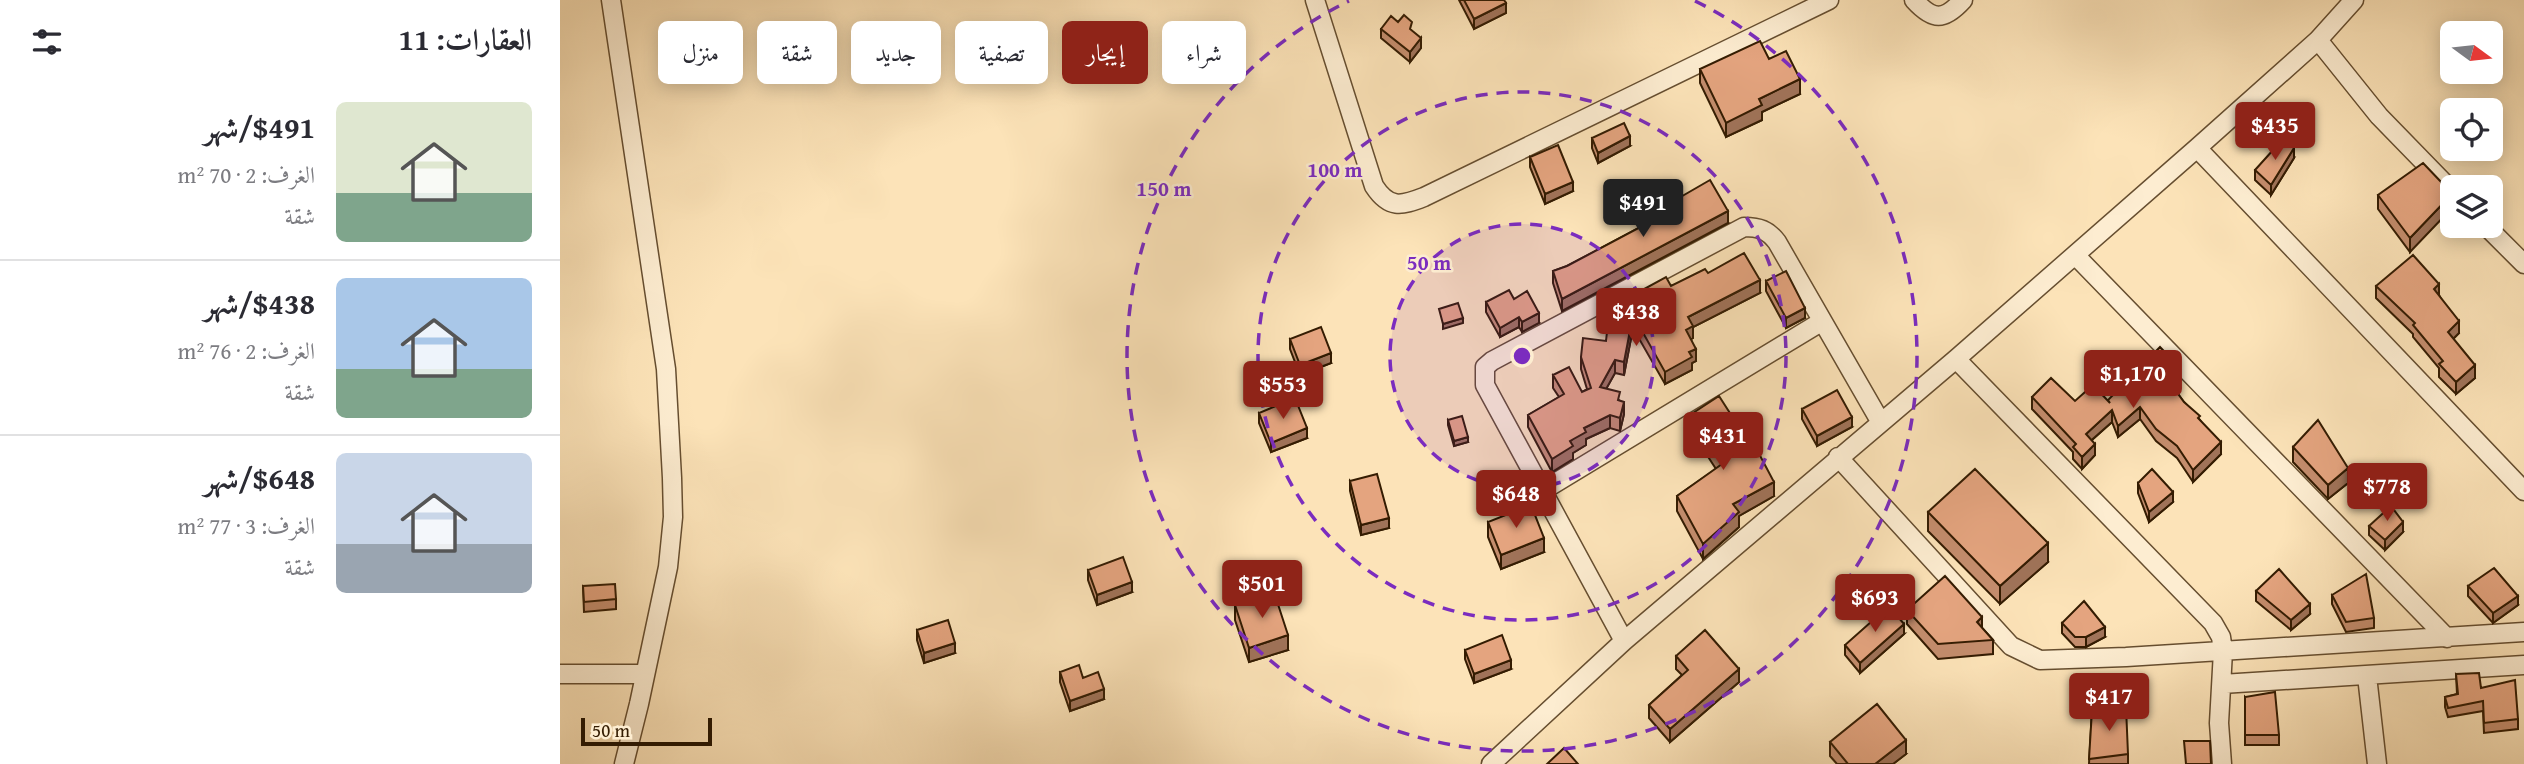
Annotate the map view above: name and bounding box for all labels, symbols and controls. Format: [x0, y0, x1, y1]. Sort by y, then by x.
text: العقارات: 11 [399, 17, 532, 61]
chip: منزل [658, 21, 743, 84]
chip: شقة [757, 21, 837, 84]
chip: جديد [851, 21, 941, 84]
chip: تصفية [955, 21, 1048, 84]
chip: إيجار [1062, 21, 1148, 84]
chip: شراء [1162, 21, 1246, 84]
north arrow [2440, 21, 2502, 84]
map controls [2440, 21, 2503, 238]
icon: filters [28, 23, 66, 61]
button: locate [2440, 98, 2503, 161]
pin: $435 [2234, 102, 2316, 162]
text: $491/شهر [204, 105, 315, 149]
text: $435 [2251, 108, 2299, 141]
icon: home [392, 130, 476, 214]
text: 100 m [1307, 154, 1363, 185]
text: الغرف: 2 · 70 m² [178, 158, 315, 191]
text: 150 m [1136, 173, 1192, 204]
button: layers [2440, 175, 2503, 238]
pin: $491 [1602, 180, 1684, 239]
text: $491 [1619, 185, 1667, 218]
text: شقة [285, 199, 315, 232]
text: 50 m [1407, 247, 1451, 278]
text: $438/شهر [204, 281, 315, 325]
pin: $438 [1595, 288, 1677, 348]
text: $438 [1612, 294, 1660, 327]
icon: home [392, 306, 476, 390]
text: الغرف: 2 · 76 m² [178, 334, 315, 367]
centre of rings [1510, 344, 1534, 368]
pin: $1,170 [2076, 350, 2190, 410]
text: $1,170 [2100, 356, 2166, 389]
pin: $553 [1242, 362, 1324, 421]
text: $553 [1259, 367, 1307, 400]
text: شقة [285, 375, 315, 408]
pin: $431 [1682, 412, 1764, 472]
text: $431 [1699, 418, 1747, 451]
text: $648/شهر [204, 456, 315, 500]
pin: $778 [2346, 463, 2428, 523]
text: $778 [2363, 469, 2411, 502]
pin: $648 [1475, 470, 1557, 530]
text: $648 [1492, 476, 1540, 509]
icon: home [392, 481, 476, 565]
text: الغرف: 3 · 77 m² [178, 509, 315, 542]
text: شقة [285, 550, 315, 583]
pin: $501 [1221, 560, 1303, 620]
text: $501 [1238, 566, 1286, 599]
pin: $693 [1834, 574, 1916, 634]
text: $693 [1851, 580, 1899, 613]
pin: $417 [2068, 674, 2150, 733]
text: $417 [2085, 679, 2133, 712]
scale bar [581, 715, 712, 747]
text: 50 m [592, 716, 630, 744]

